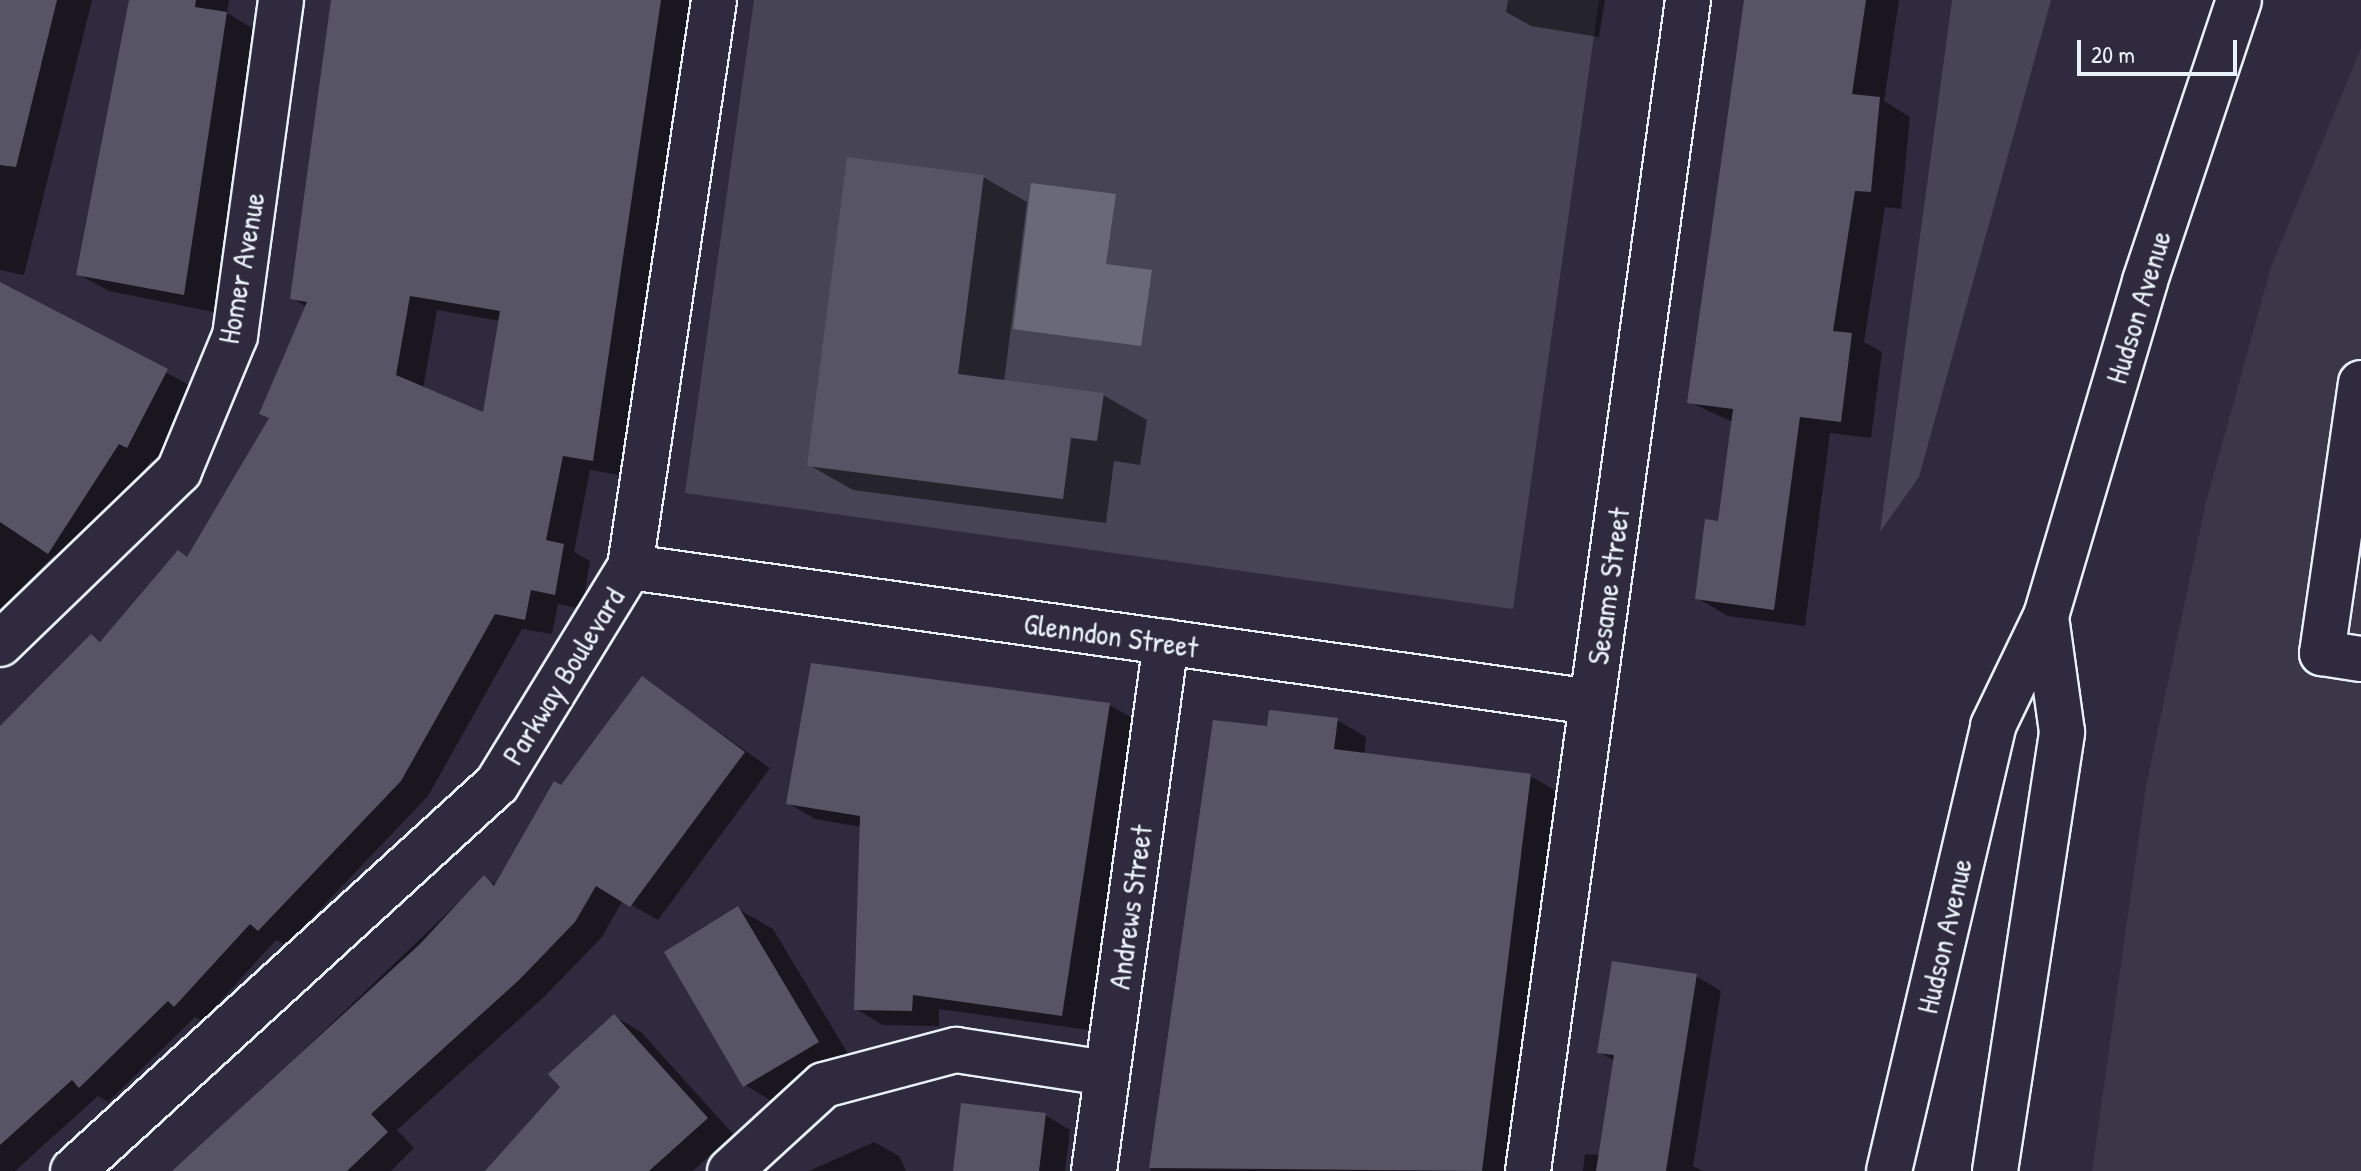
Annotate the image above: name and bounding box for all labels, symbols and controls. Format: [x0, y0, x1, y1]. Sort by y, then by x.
scale bar [2081, 24, 2241, 74]
text: 20 m [2091, 38, 2135, 70]
street label: Homer Avenue [210, 190, 272, 346]
street label: Hudson Avenue [2098, 226, 2178, 388]
street label: Sesame Street [1579, 505, 1637, 667]
street label: Parkway Boulevard [494, 581, 632, 771]
street label: Glenndon Street [1022, 605, 1200, 665]
street label: Andrews Street [1101, 823, 1159, 991]
street label: Hudson Avenue [1909, 855, 1979, 1017]

